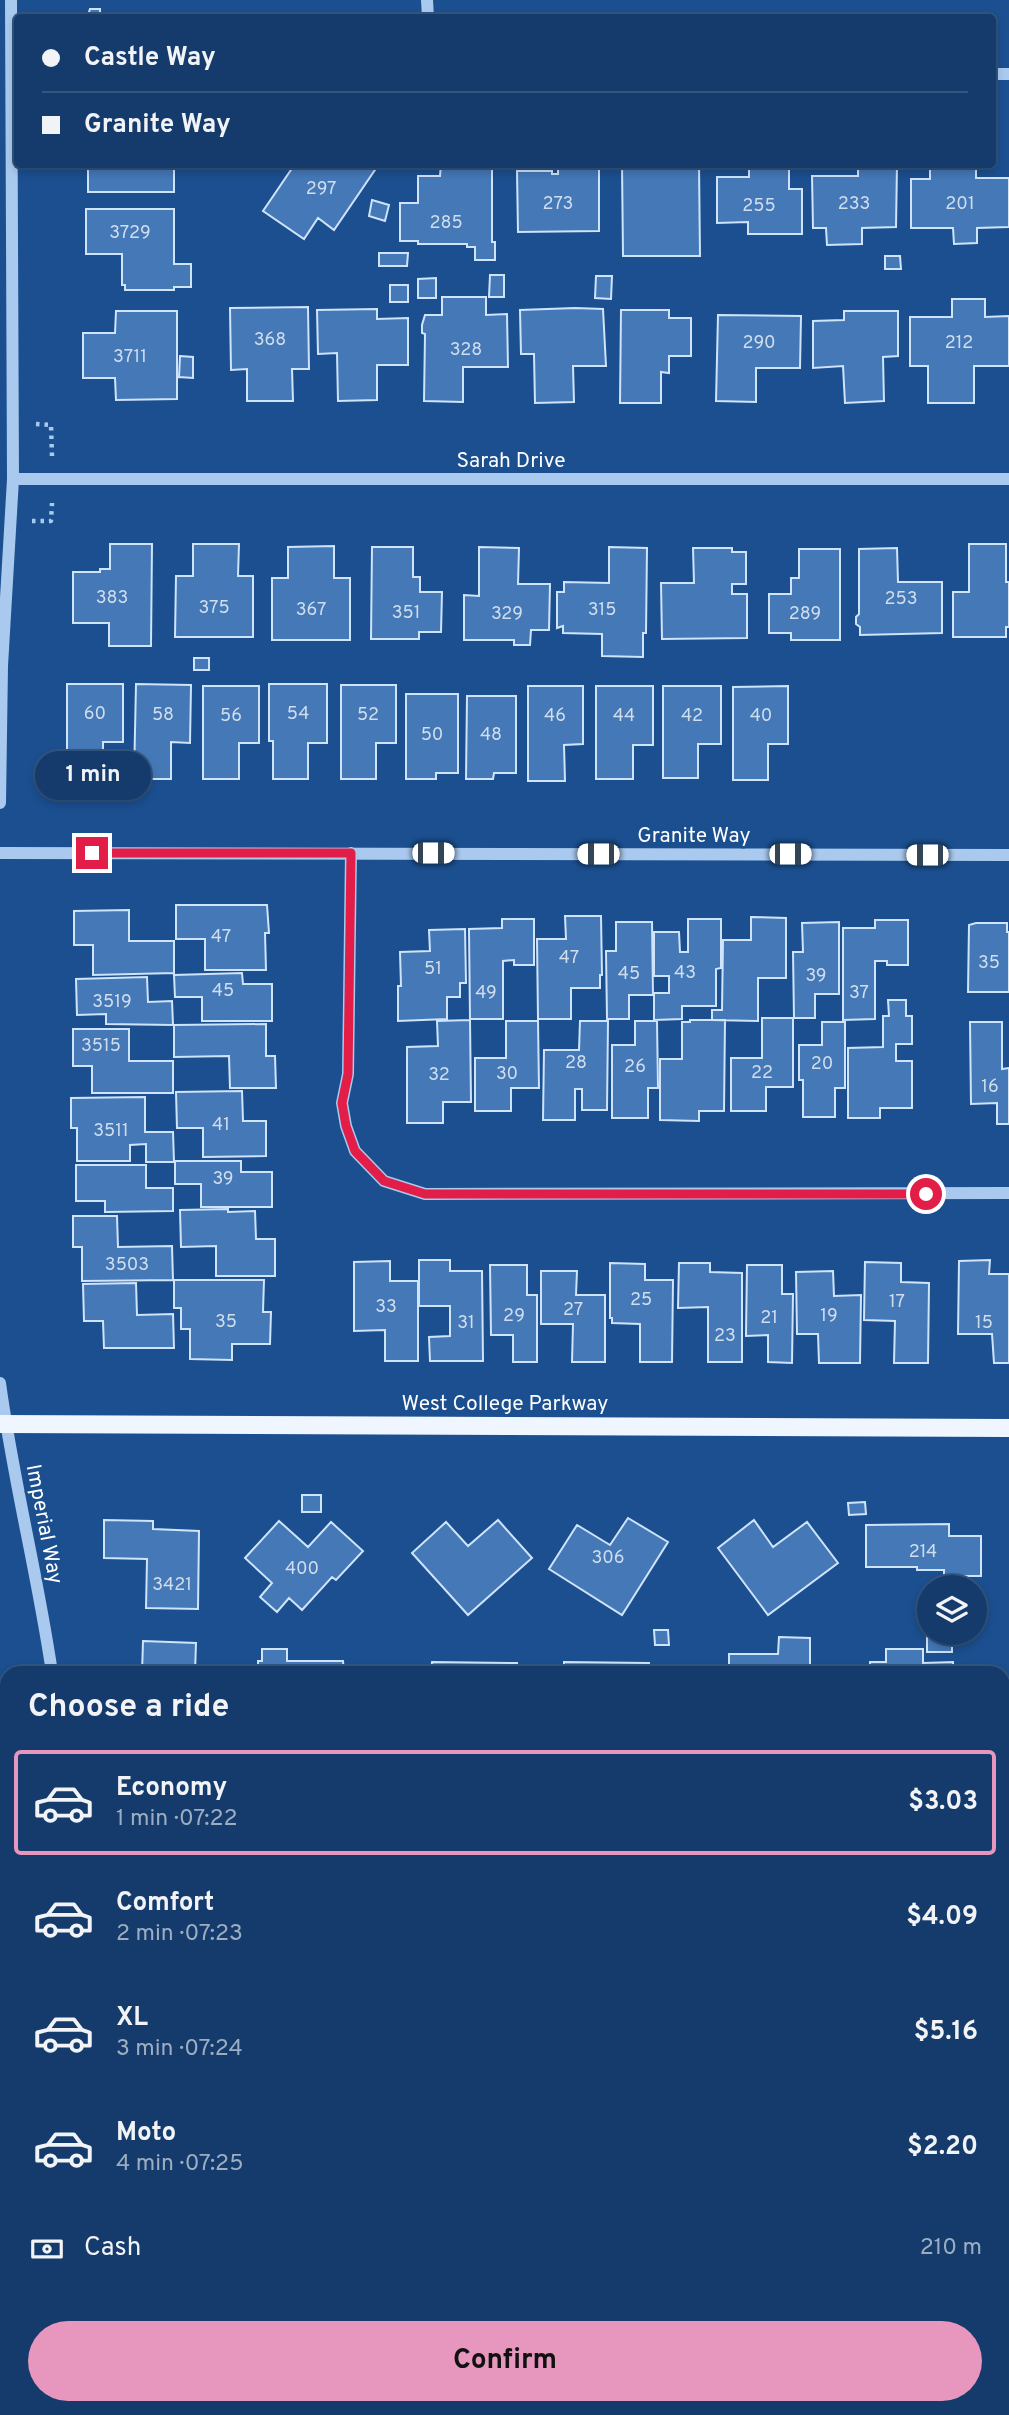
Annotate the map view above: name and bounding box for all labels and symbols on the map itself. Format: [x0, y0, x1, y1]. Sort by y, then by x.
house number: 297 [306, 178, 336, 201]
house number: 273 [543, 193, 573, 216]
house number: 233 [838, 193, 870, 216]
house number: 201 [945, 193, 975, 216]
house number: 255 [742, 195, 776, 218]
house number: 285 [429, 212, 463, 235]
house number: 3729 [109, 222, 151, 245]
house number: 368 [254, 329, 286, 352]
house number: 290 [742, 332, 776, 355]
house number: 212 [945, 332, 973, 355]
house number: 328 [450, 339, 482, 362]
house number: 3711 [113, 346, 147, 369]
street label: Sarah Drive [456, 448, 566, 475]
house number: 383 [96, 587, 128, 610]
house number: 253 [884, 588, 918, 611]
house number: 375 [198, 597, 230, 620]
house number: 367 [296, 599, 326, 622]
house number: 315 [588, 599, 616, 622]
house number: 351 [392, 602, 420, 625]
house number: 329 [491, 603, 523, 626]
house number: 289 [789, 603, 821, 626]
house number: 60 [84, 703, 106, 726]
house number: 54 [287, 703, 309, 726]
house number: 58 [152, 704, 174, 727]
house number: 52 [357, 704, 379, 727]
house number: 56 [220, 705, 242, 728]
house number: 46 [544, 705, 566, 728]
house number: 44 [613, 705, 635, 728]
house number: 42 [681, 705, 703, 728]
house number: 40 [750, 705, 772, 728]
house number: 50 [421, 724, 443, 747]
house number: 48 [480, 724, 502, 747]
callout: 1 min [34, 752, 150, 800]
street label: Granite Way [637, 823, 751, 850]
route end [76, 837, 108, 869]
car [413, 843, 455, 864]
car [578, 844, 620, 865]
car [770, 844, 812, 865]
car [907, 845, 949, 866]
house number: 47 [211, 926, 231, 949]
house number: 47 [559, 947, 579, 970]
house number: 35 [978, 952, 1000, 975]
house number: 51 [424, 958, 442, 981]
house number: 43 [674, 962, 696, 985]
house number: 45 [618, 963, 640, 986]
house number: 39 [805, 965, 827, 988]
house number: 45 [212, 980, 234, 1003]
house number: 49 [475, 982, 497, 1005]
house number: 37 [849, 982, 869, 1005]
house number: 3519 [92, 991, 132, 1014]
house number: 3515 [81, 1035, 121, 1058]
house number: 28 [565, 1052, 587, 1075]
house number: 20 [811, 1053, 833, 1076]
house number: 26 [624, 1056, 646, 1079]
house number: 22 [751, 1062, 773, 1085]
house number: 30 [496, 1063, 518, 1086]
house number: 32 [428, 1064, 450, 1087]
house number: 16 [981, 1076, 999, 1099]
house number: 41 [212, 1114, 230, 1137]
house number: 3511 [93, 1120, 129, 1143]
house number: 39 [212, 1168, 234, 1191]
route start [910, 1178, 942, 1210]
house number: 3503 [105, 1254, 149, 1277]
house number: 25 [630, 1289, 652, 1312]
house number: 17 [889, 1291, 905, 1314]
house number: 33 [375, 1296, 397, 1319]
house number: 27 [563, 1299, 583, 1322]
house number: 29 [503, 1305, 525, 1328]
house number: 19 [820, 1305, 838, 1328]
house number: 21 [760, 1307, 778, 1330]
house number: 35 [215, 1311, 237, 1334]
house number: 31 [457, 1312, 475, 1335]
house number: 15 [975, 1312, 993, 1335]
house number: 23 [714, 1325, 736, 1348]
street label: West College Parkway [402, 1391, 608, 1418]
street label: Imperial Way [19, 1462, 68, 1586]
house number: 214 [909, 1541, 937, 1564]
house number: 306 [592, 1547, 624, 1570]
house number: 400 [285, 1558, 319, 1581]
house number: 3421 [152, 1574, 192, 1597]

